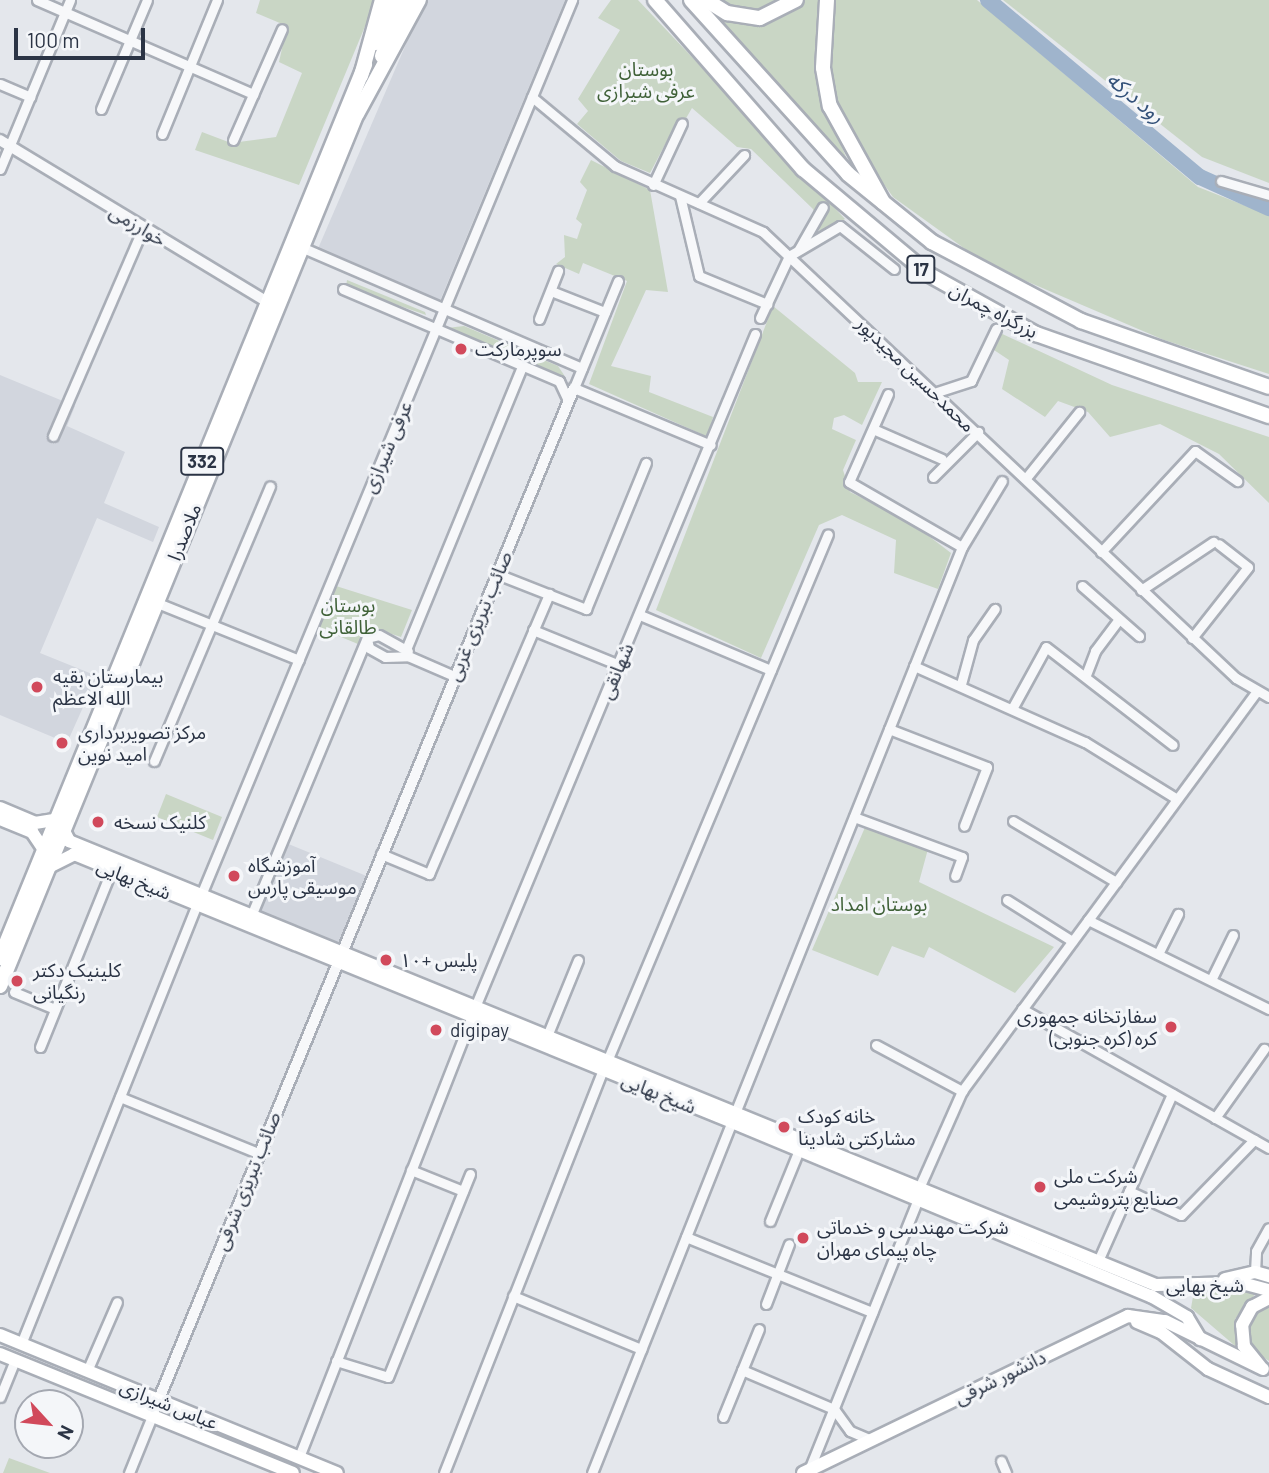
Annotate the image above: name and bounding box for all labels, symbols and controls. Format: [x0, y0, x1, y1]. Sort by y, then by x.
scale bar [18, 14, 149, 58]
text: 100 m [27, 27, 80, 52]
park label: بوستان عرفی شیرازی [597, 58, 695, 102]
water label: رود درکه [1102, 66, 1170, 128]
street label: خوارزمی [106, 199, 170, 251]
road number: 17 [905, 255, 937, 284]
street label: بزرگراه چمران [946, 277, 1042, 343]
street label: محمدحسین مجیدپور [852, 312, 980, 436]
place label: سوپرمارکت [475, 338, 562, 360]
marker: سوپرمارکت [453, 341, 469, 357]
street label: عرفی شیرازی [357, 398, 417, 496]
road number: 332 [179, 447, 225, 476]
street label: ملاصدرا [162, 500, 206, 564]
street label: صائب تبریزی غربی [441, 548, 517, 684]
park label: بوستان طالقانی [319, 594, 377, 638]
street label: شهانقی [594, 640, 638, 702]
place label: بیمارستان بقیه الله الاعظم [53, 665, 163, 709]
marker: بیمارستان بقیه الله الاعظم [27, 677, 47, 697]
place label: مرکز تصویربرداری امید نوین [78, 721, 206, 765]
marker: مرکز تصویربرداری امید نوین [52, 733, 72, 753]
place label: کلنیک نسخه [114, 811, 206, 833]
marker: کلنیک نسخه [88, 812, 108, 832]
street label: شیخ بهایی [94, 854, 174, 904]
place label: آموزشگاه موسیقی پارس [248, 854, 357, 898]
marker: آموزشگاه موسیقی پارس [226, 868, 242, 884]
park label: بوستان امداد [831, 893, 927, 915]
place label: پلیس +۱۰ [400, 949, 478, 971]
marker: پلیس +۱۰ [378, 952, 394, 968]
place label: کلینیک دکتر رنگیانی [33, 959, 121, 1003]
marker: کلینیک دکتر رنگیانی [7, 971, 27, 991]
place label: سفارتخانه جمهوری کره (کره جنوبی) [1017, 1005, 1157, 1049]
place label: digipay [450, 1019, 509, 1041]
marker: سفارتخانه جمهوری کره (کره جنوبی) [1163, 1019, 1179, 1035]
marker: digipay [428, 1022, 444, 1038]
street label: شیخ بهایی [619, 1068, 699, 1118]
place label: خانه کودک مشارکتی شادینا [798, 1105, 916, 1149]
street label: صائب تبریزی شرقی [209, 1108, 285, 1254]
marker: خانه کودک مشارکتی شادینا [776, 1119, 792, 1135]
place label: شرکت ملی صنایع پتروشیمی [1054, 1165, 1179, 1209]
marker: شرکت ملی صنایع پتروشیمی [1032, 1179, 1048, 1195]
place label: شرکت مهندسی و خدماتی چاه پیمای مهران [817, 1216, 1009, 1260]
marker: شرکت مهندسی و خدماتی چاه پیمای مهران [795, 1230, 811, 1246]
street label: شیخ بهایی [1166, 1274, 1244, 1296]
street label: دانشور شرقی [951, 1345, 1049, 1409]
street label: عباس شیرازی [117, 1374, 221, 1434]
north arrow [14, 1389, 84, 1459]
text: N [53, 1422, 79, 1444]

